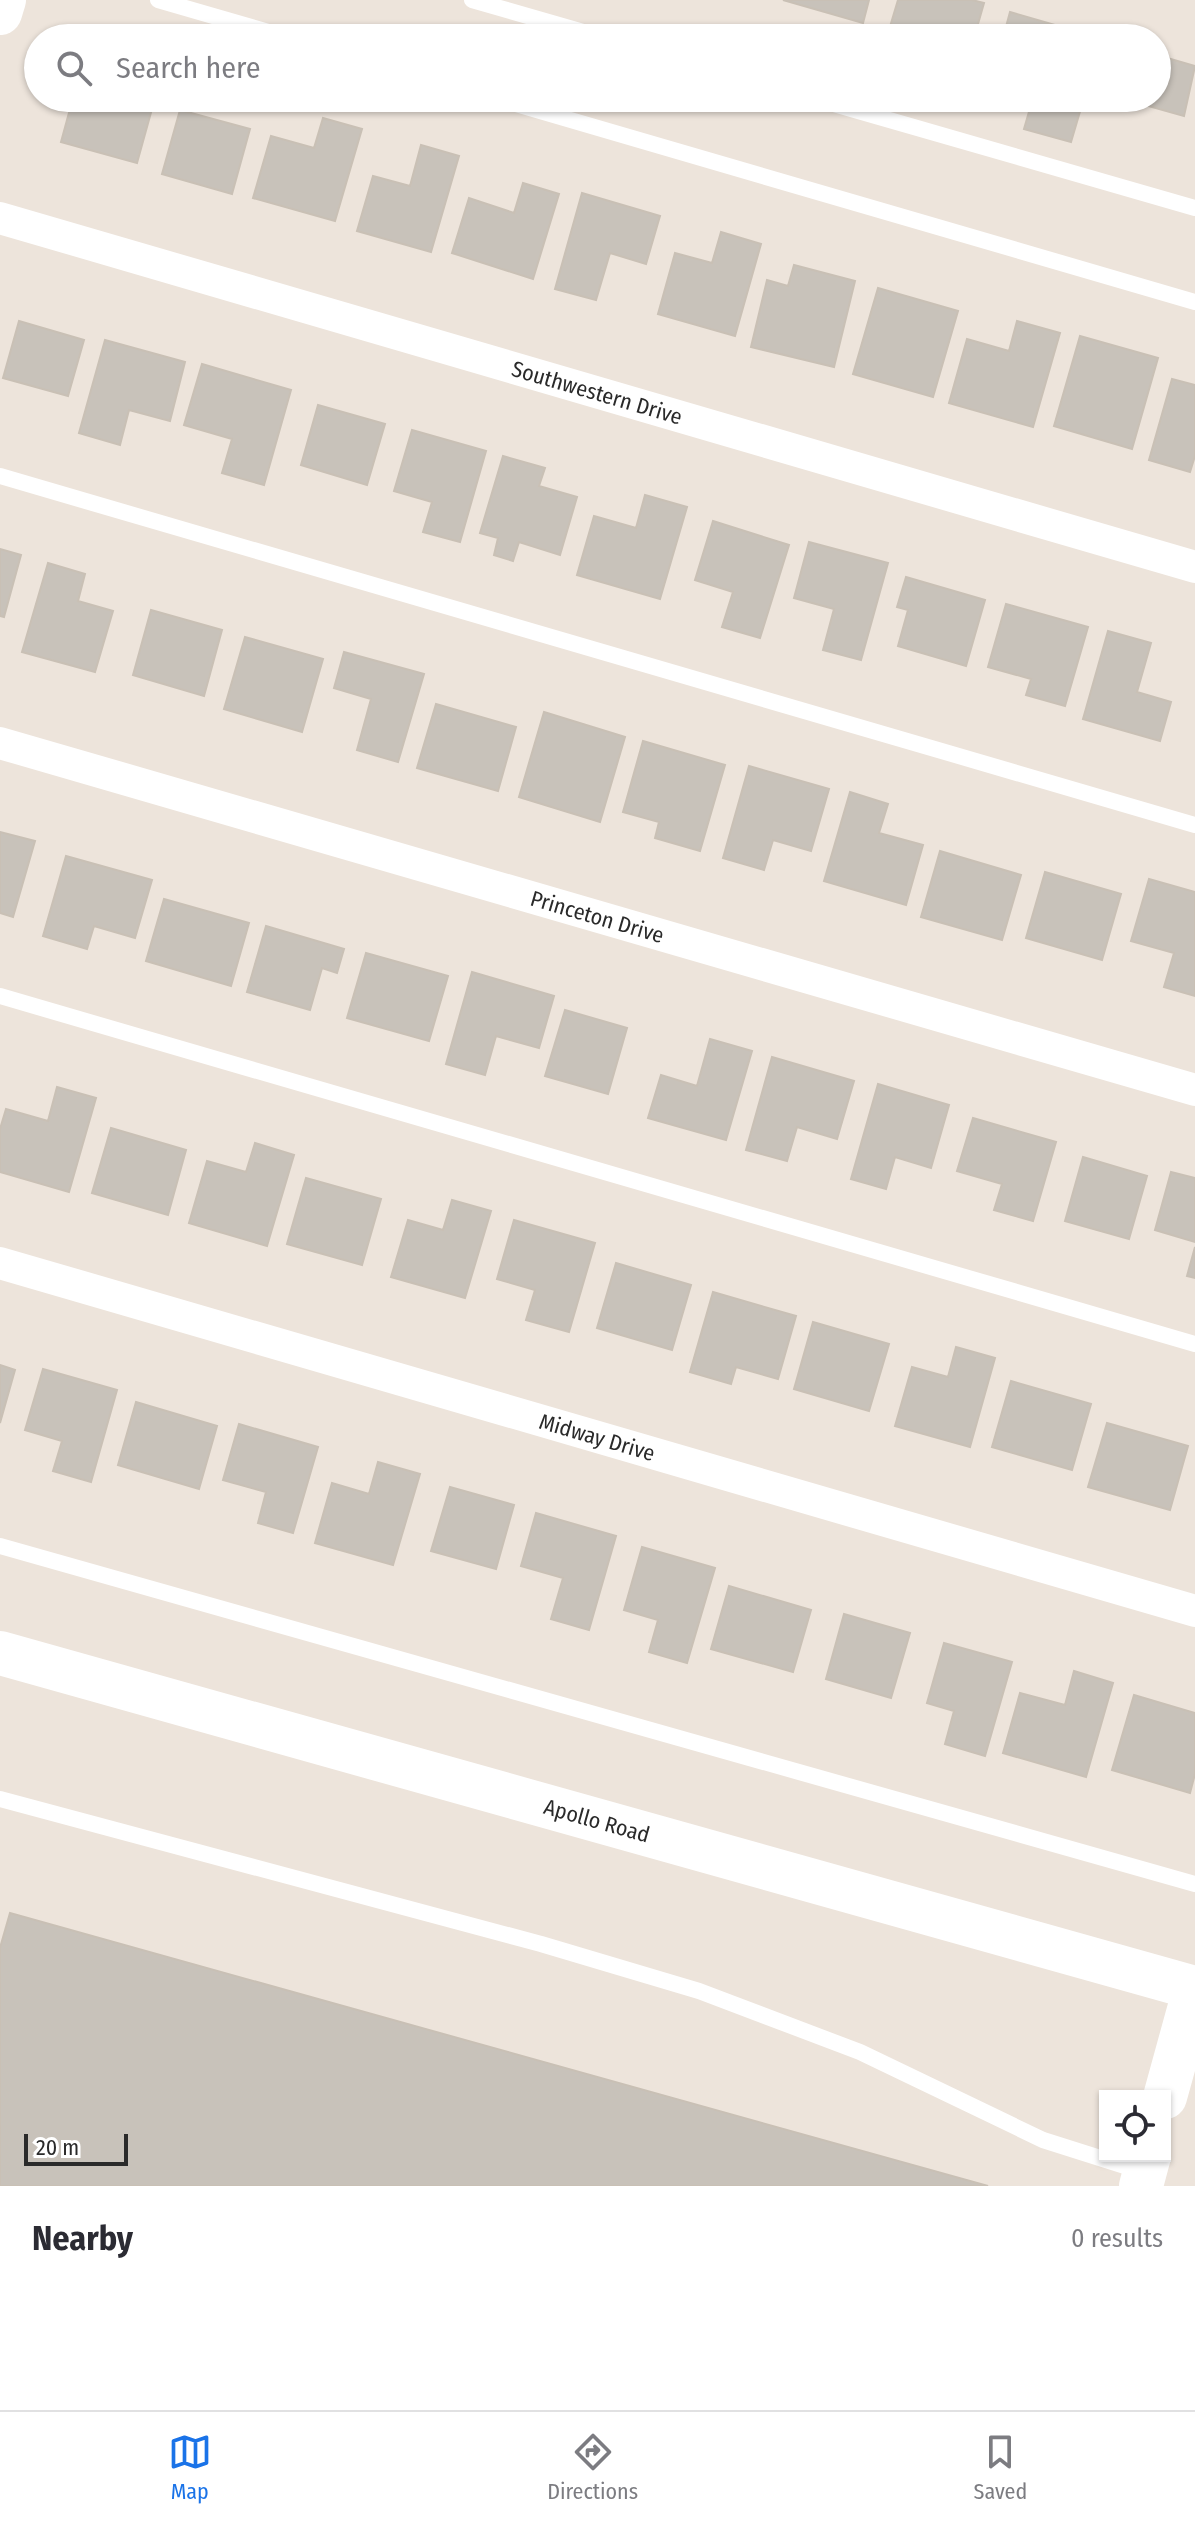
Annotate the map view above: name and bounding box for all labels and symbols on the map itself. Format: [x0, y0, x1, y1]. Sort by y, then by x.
street label: Southwestern Drive [508, 355, 685, 431]
street label: Princeton Drive [527, 885, 667, 949]
street label: Midway Drive [536, 1408, 658, 1467]
street label: Apollo Road [541, 1793, 653, 1849]
scale bar [24, 2130, 128, 2166]

